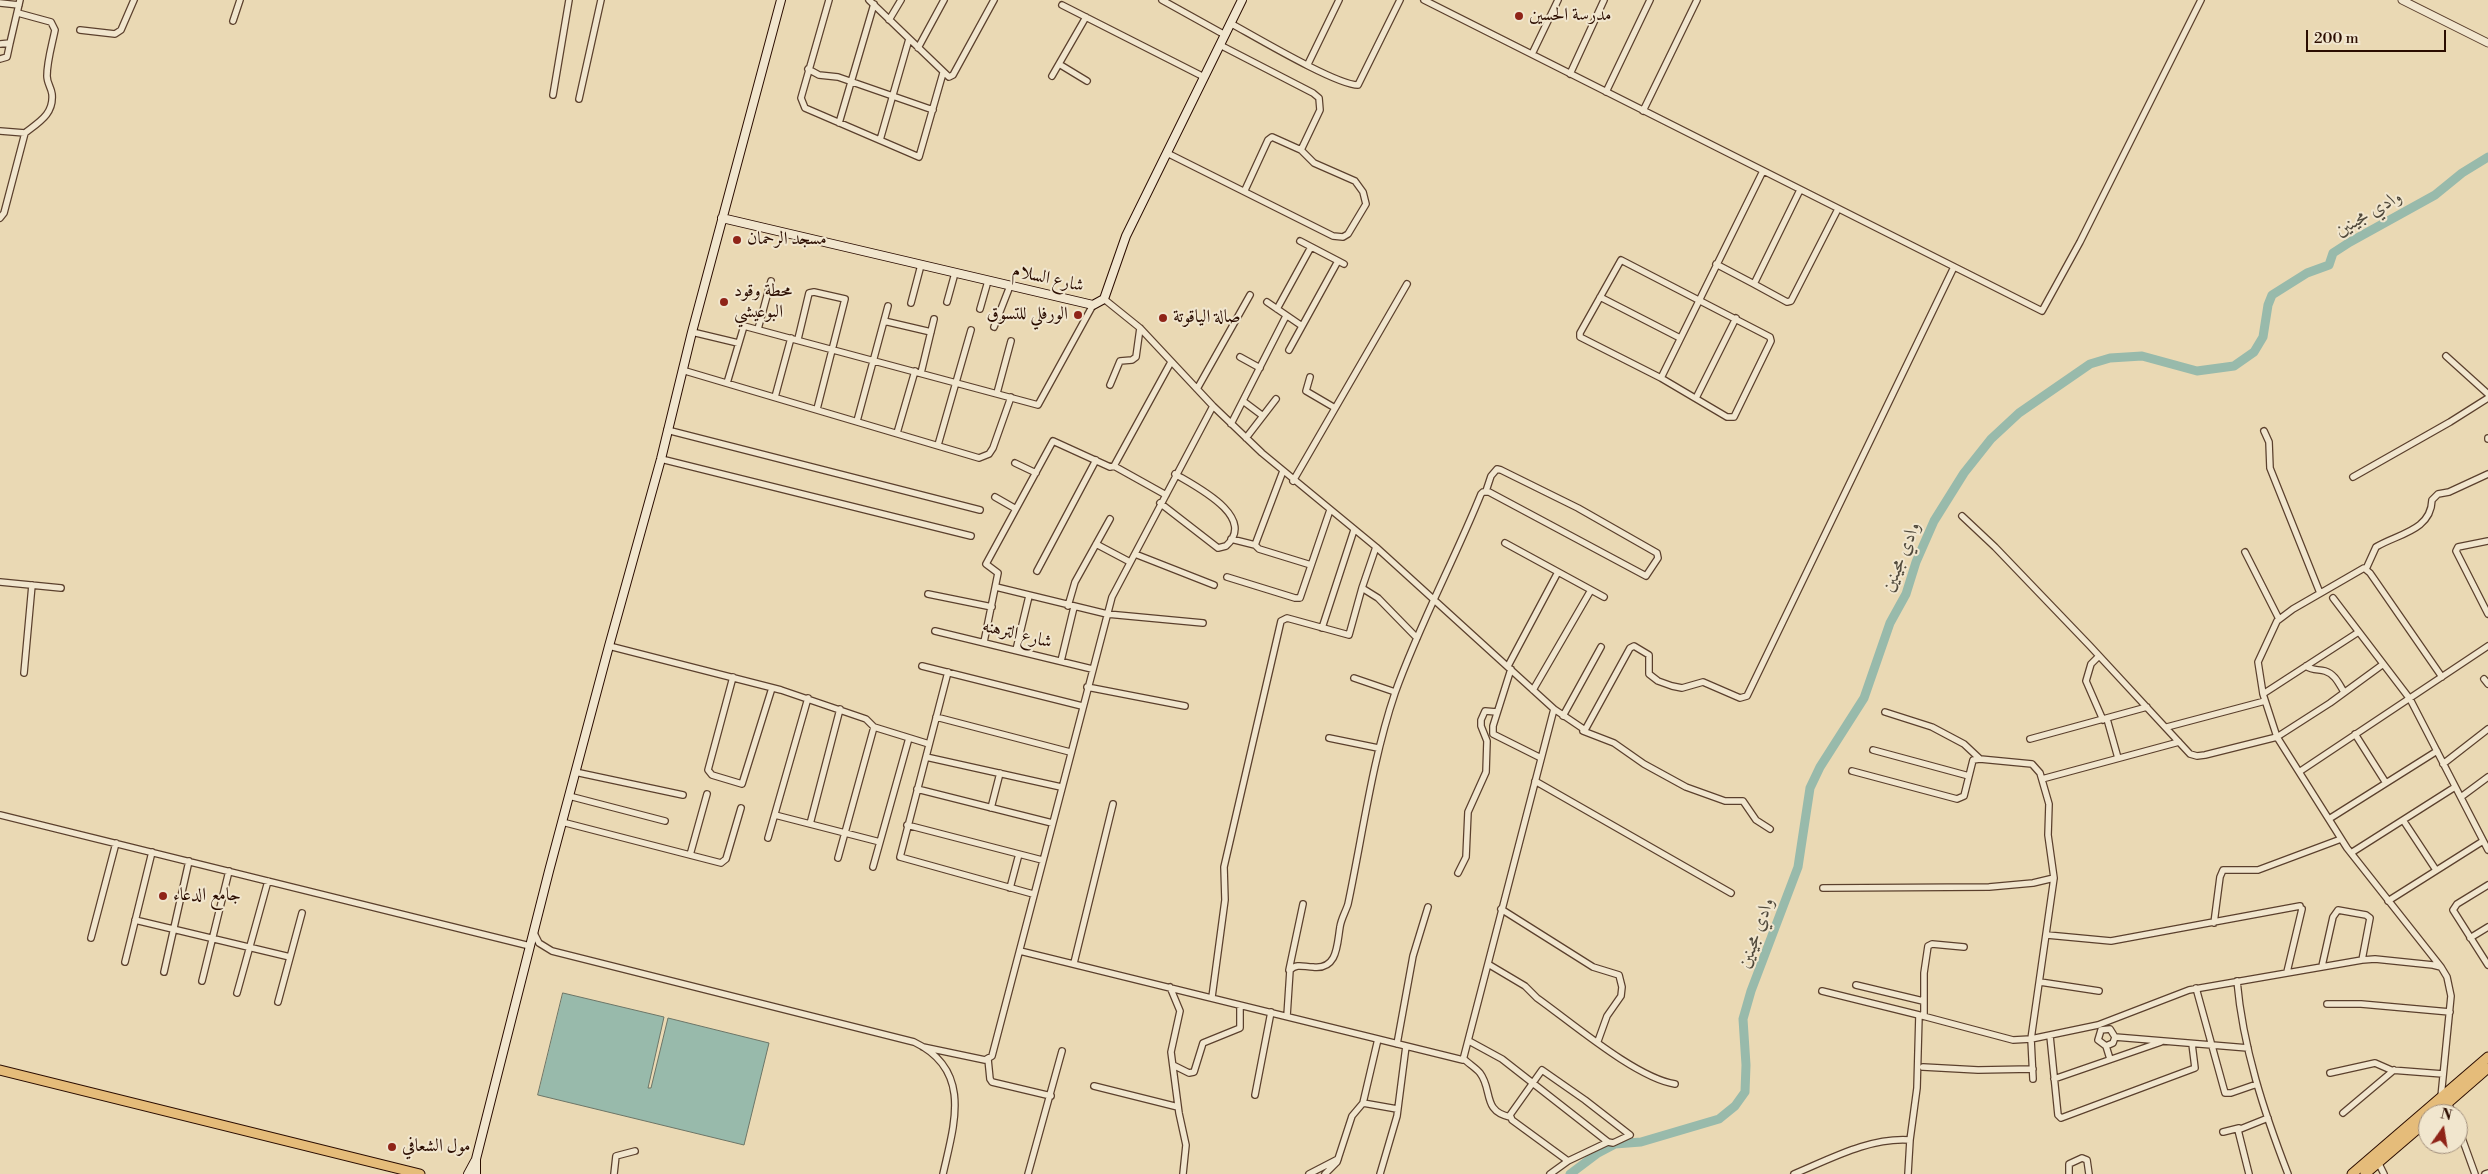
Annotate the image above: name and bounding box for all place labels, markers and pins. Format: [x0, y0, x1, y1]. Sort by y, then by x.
place label: مدرسة الحسين [1529, 5, 1612, 27]
marker: مدرسة الحسين [1513, 10, 1525, 22]
place label: مسجد الرحمان [747, 229, 827, 251]
marker: مسجد الرحمان [731, 234, 743, 246]
place label: محطة وقود البوعيشي [734, 281, 792, 324]
marker: محطة وقود البوعيشي [718, 296, 730, 308]
place label: الورفلي للتسوق [987, 304, 1068, 326]
place label: صالة الياقوتة [1173, 307, 1241, 329]
marker: الورفلي للتسوق [1072, 309, 1084, 321]
marker: صالة الياقوتة [1157, 312, 1169, 324]
place label: جامع الدعاء [173, 885, 241, 907]
marker: جامع الدعاء [157, 890, 169, 902]
place label: مول الشعافي [402, 1136, 471, 1158]
marker: مول الشعافي [386, 1141, 398, 1153]

